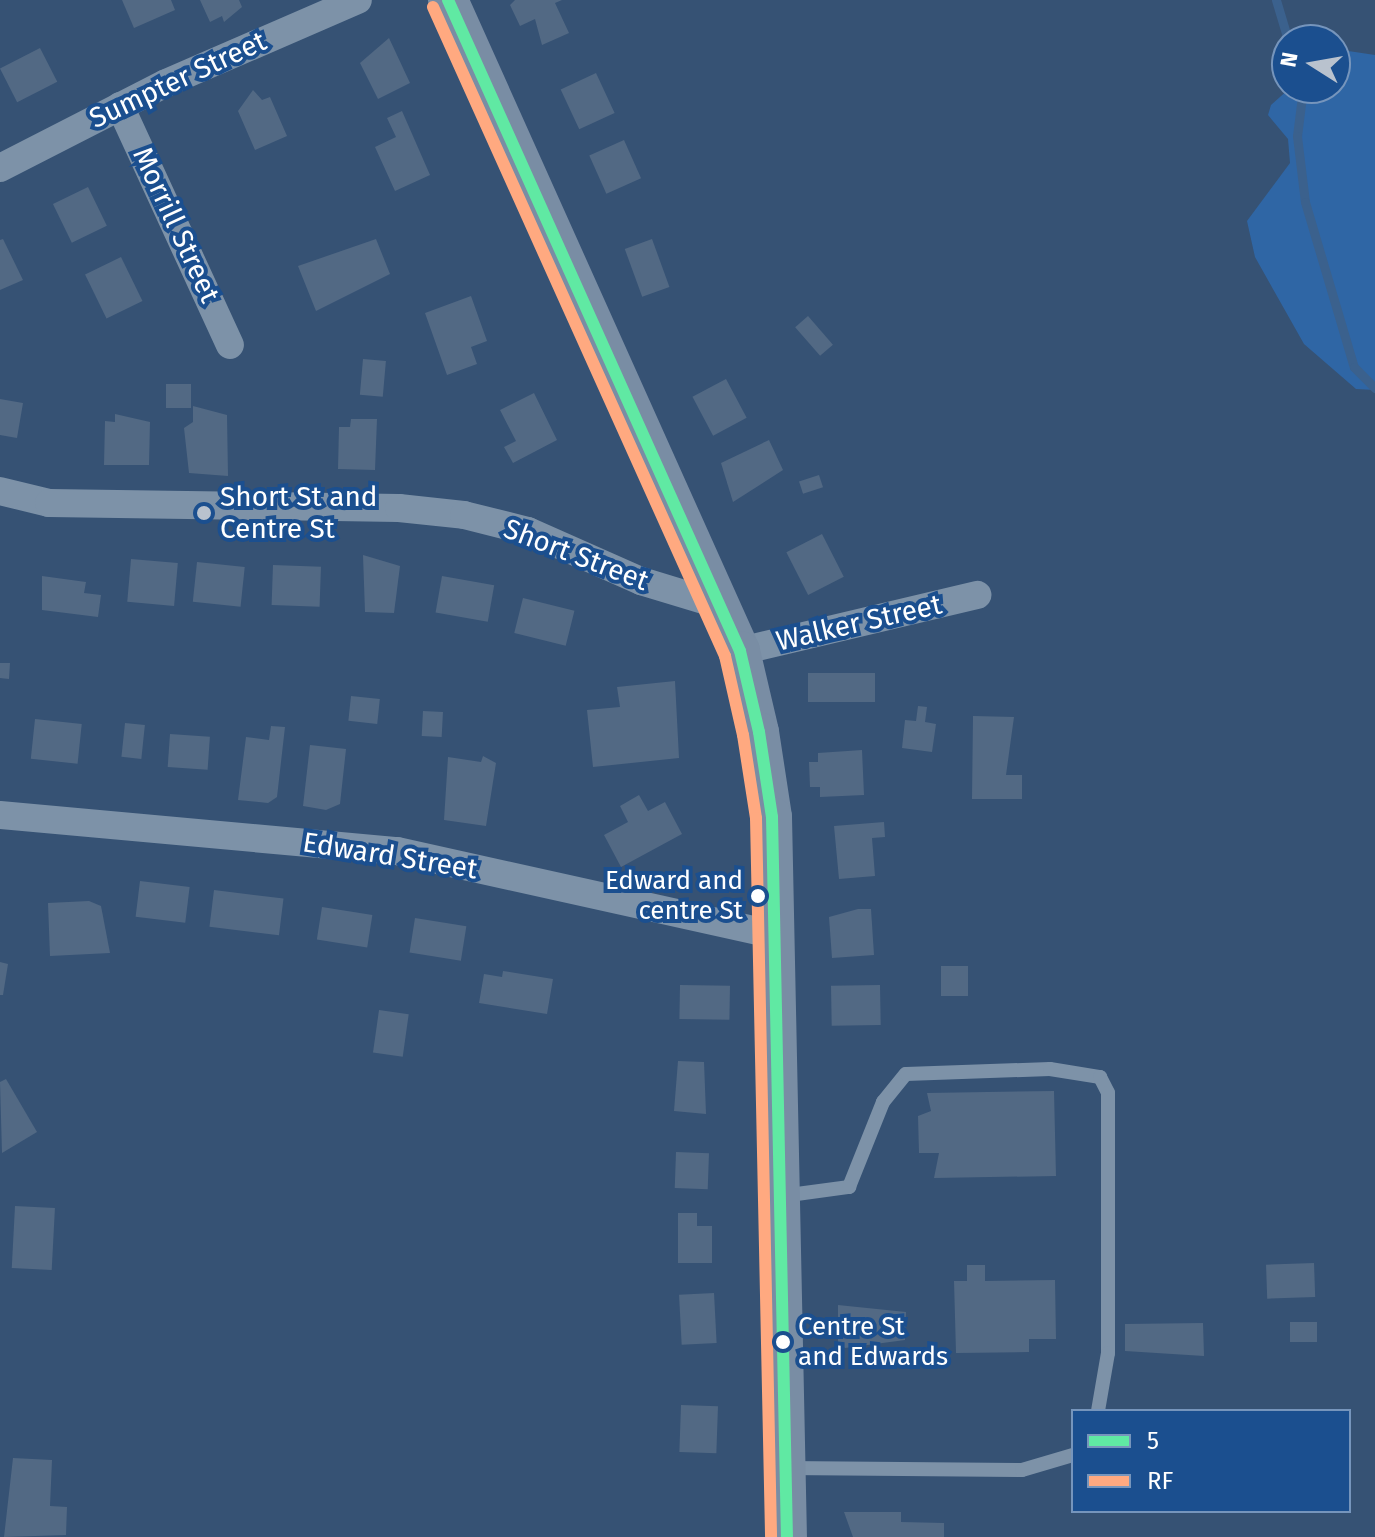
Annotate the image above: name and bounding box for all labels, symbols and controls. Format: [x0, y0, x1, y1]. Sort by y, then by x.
street label: Sumpter Street [84, 24, 272, 136]
north arrow [1271, 24, 1351, 104]
text: N [1274, 50, 1304, 69]
street label: Morrill Street [125, 142, 227, 308]
place label: Short St and Centre St [220, 480, 378, 546]
marker: Short St and Centre St [195, 504, 213, 522]
street label: Short Street [499, 512, 653, 598]
street label: Walker Street [773, 588, 945, 658]
street label: Edward Street [300, 826, 480, 886]
place label: Edward and centre St [605, 865, 743, 926]
marker: Edward and centre St [750, 888, 766, 904]
place label: Centre St and Edwards [798, 1311, 948, 1372]
marker: Centre St and Edwards [775, 1334, 791, 1350]
legend [1071, 1409, 1351, 1513]
text: 5 [1147, 1427, 1159, 1455]
text: RF [1147, 1467, 1173, 1495]

